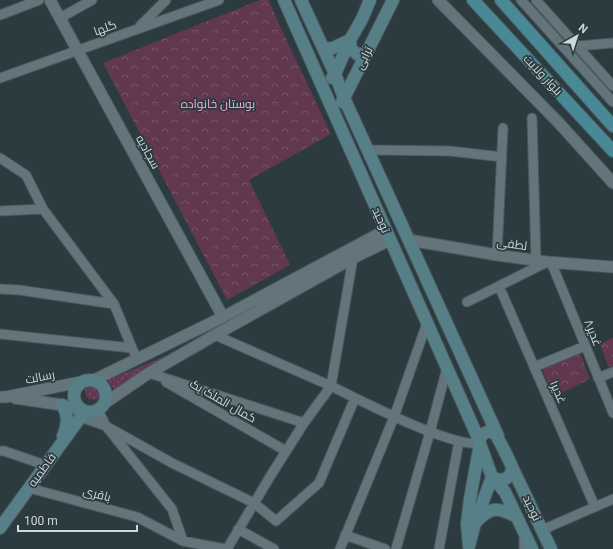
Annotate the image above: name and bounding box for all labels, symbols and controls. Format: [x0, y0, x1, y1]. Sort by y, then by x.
north arrow [557, 16, 597, 56]
street label: گلها [92, 17, 118, 39]
text: N [576, 21, 590, 36]
street label: ترابی [352, 44, 376, 72]
street label: بلوار ولایت [521, 52, 565, 98]
park label: بوستان خانواده [181, 97, 255, 111]
street label: سجادیه [133, 133, 163, 171]
street label: توحید [369, 205, 393, 236]
street label: لطفی [496, 235, 528, 253]
street label: غدیر۸ [581, 317, 605, 349]
street label: رسالت [24, 367, 56, 387]
street label: کمال الملک یک [187, 376, 259, 426]
street label: غدیر۱ [547, 378, 569, 406]
street label: فاطمیه [25, 450, 59, 490]
street label: باقری [81, 484, 113, 504]
street label: توحید [520, 493, 545, 524]
scale bar [18, 507, 137, 533]
text: 100 m [24, 514, 58, 528]

